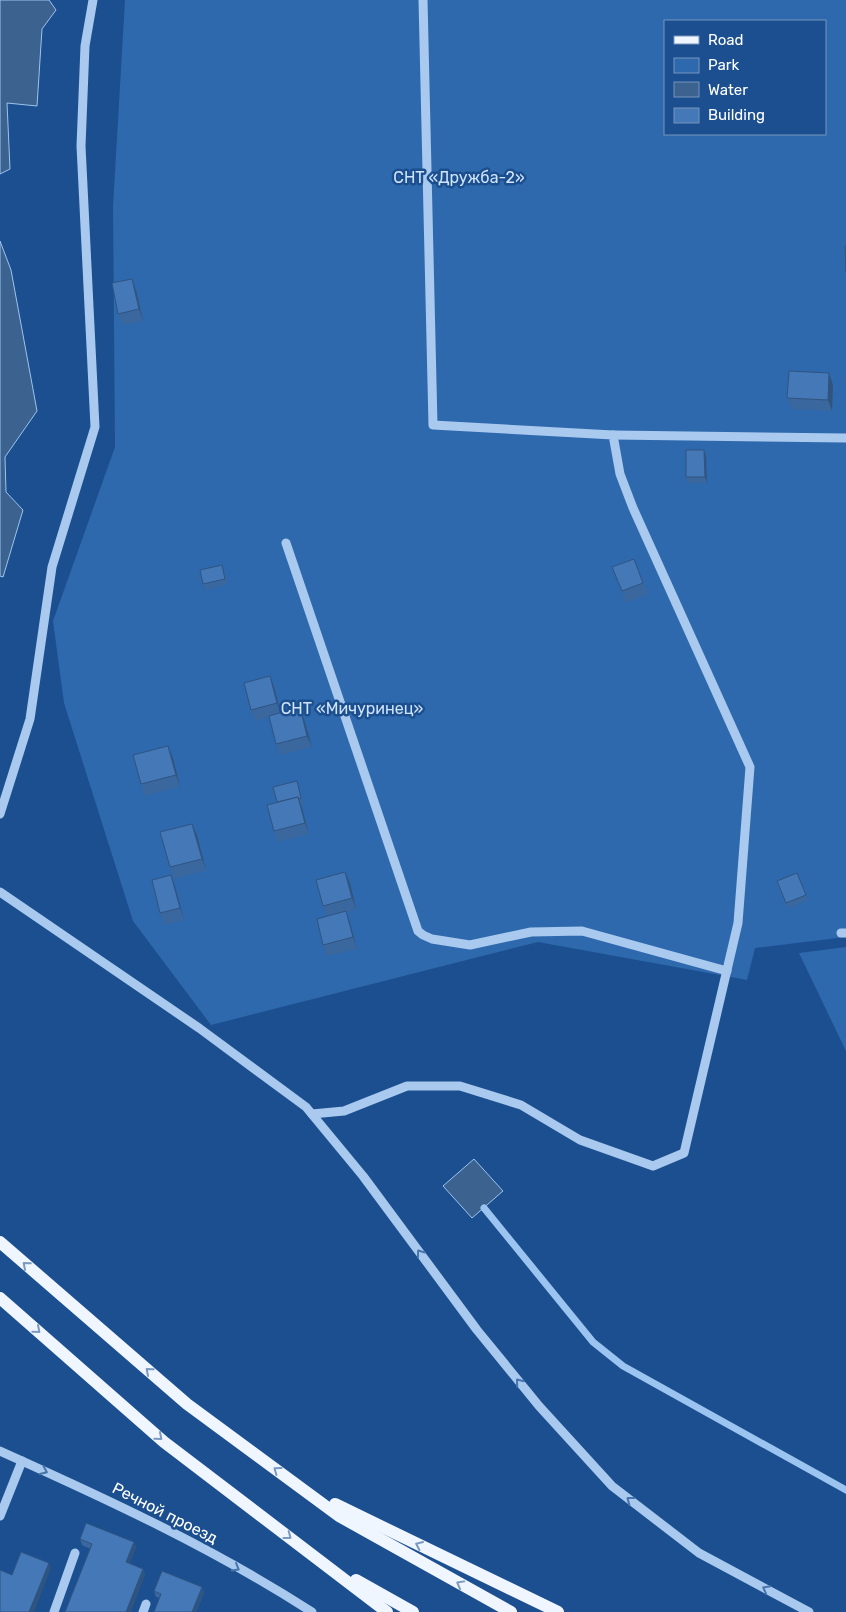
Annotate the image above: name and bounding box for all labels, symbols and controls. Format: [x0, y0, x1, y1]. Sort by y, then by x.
legend [664, 20, 826, 135]
text: Road [708, 31, 744, 49]
text: Park [708, 56, 739, 74]
text: Water [708, 81, 748, 99]
text: Building [708, 106, 765, 124]
park label: СНТ «Дружба-2» [393, 168, 525, 187]
park label: СНТ «Мичуринец» [281, 699, 424, 718]
one-way arrow [417, 1249, 426, 1259]
one-way arrow [23, 1262, 32, 1270]
one-way arrow [31, 1324, 40, 1333]
one-way arrow [146, 1368, 155, 1376]
one-way arrow [517, 1379, 525, 1388]
one-way arrow [153, 1432, 162, 1441]
one-way arrow [39, 1464, 48, 1474]
one-way arrow [274, 1467, 283, 1476]
street label: Речной проезд [109, 1478, 221, 1548]
one-way arrow [626, 1497, 636, 1506]
one-way arrow [282, 1530, 291, 1538]
one-way arrow [415, 1541, 424, 1551]
one-way arrow [231, 1561, 240, 1571]
one-way arrow [456, 1580, 465, 1590]
one-way arrow [762, 1585, 771, 1595]

